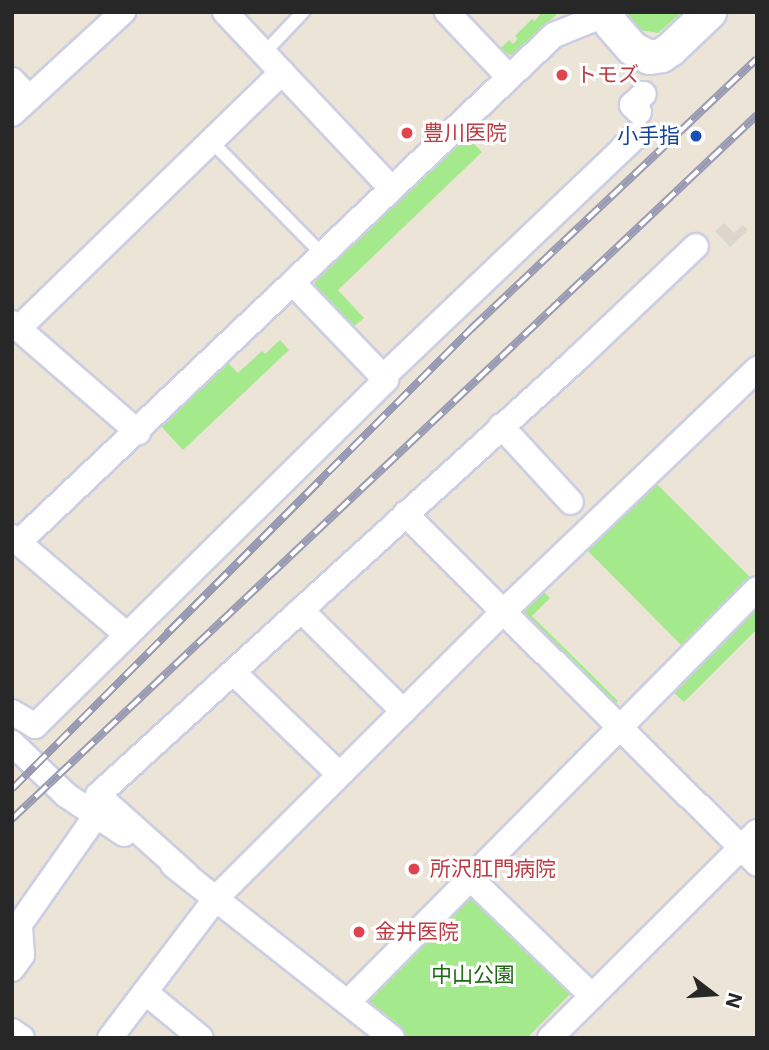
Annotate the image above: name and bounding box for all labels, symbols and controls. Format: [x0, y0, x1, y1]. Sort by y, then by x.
place label: トモズ [576, 62, 639, 88]
marker: トモズ [554, 67, 570, 83]
place label: 豊川医院 [423, 120, 507, 146]
marker: 豊川医院 [397, 123, 417, 143]
place label: 小手指 [617, 123, 680, 149]
marker: 小手指 [686, 126, 706, 146]
place label: 所沢肛門病院 [430, 856, 556, 882]
marker: 所沢肛門病院 [404, 859, 424, 879]
place label: 金井医院 [375, 919, 459, 945]
marker: 金井医院 [349, 922, 369, 942]
north arrow [678, 959, 748, 1029]
park label: 中山公園 [431, 962, 515, 988]
text: N [720, 990, 747, 1011]

